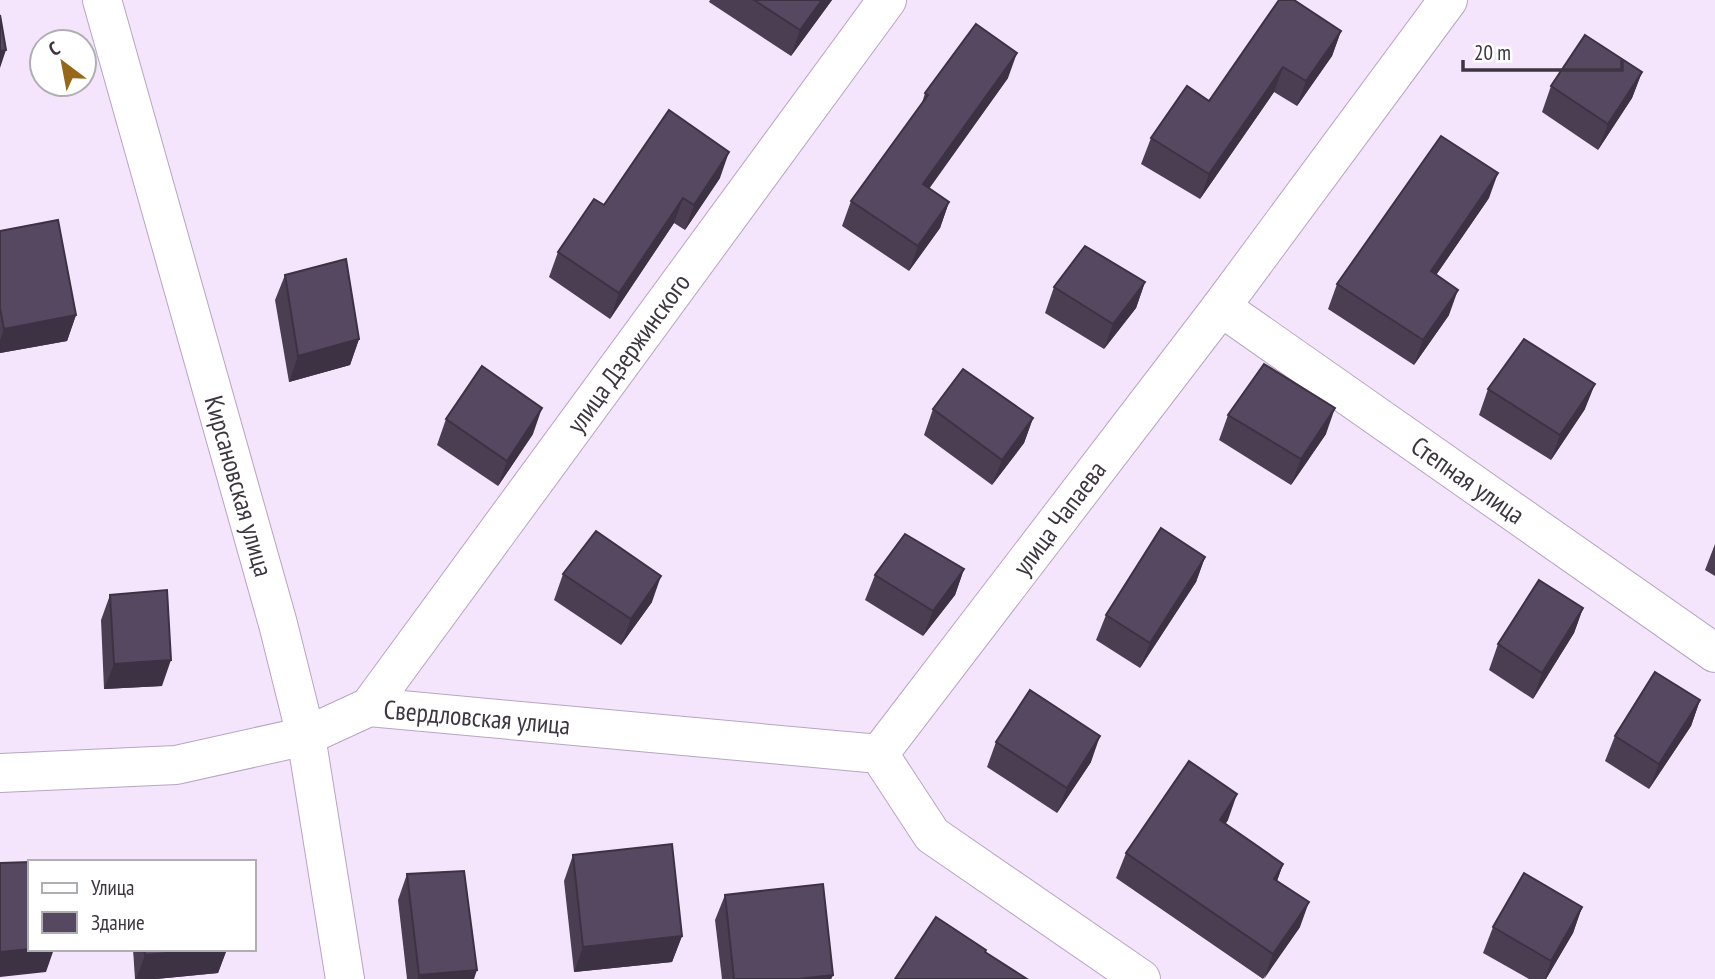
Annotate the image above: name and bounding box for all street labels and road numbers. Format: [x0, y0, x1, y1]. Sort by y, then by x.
street label: улица Дзержинского [559, 267, 697, 439]
street label: Кирсановская улица [197, 392, 281, 580]
street label: Степная улица [1405, 429, 1531, 531]
street label: улица Чапаева [1005, 454, 1113, 582]
street label: Свердловская улица [382, 692, 572, 742]

